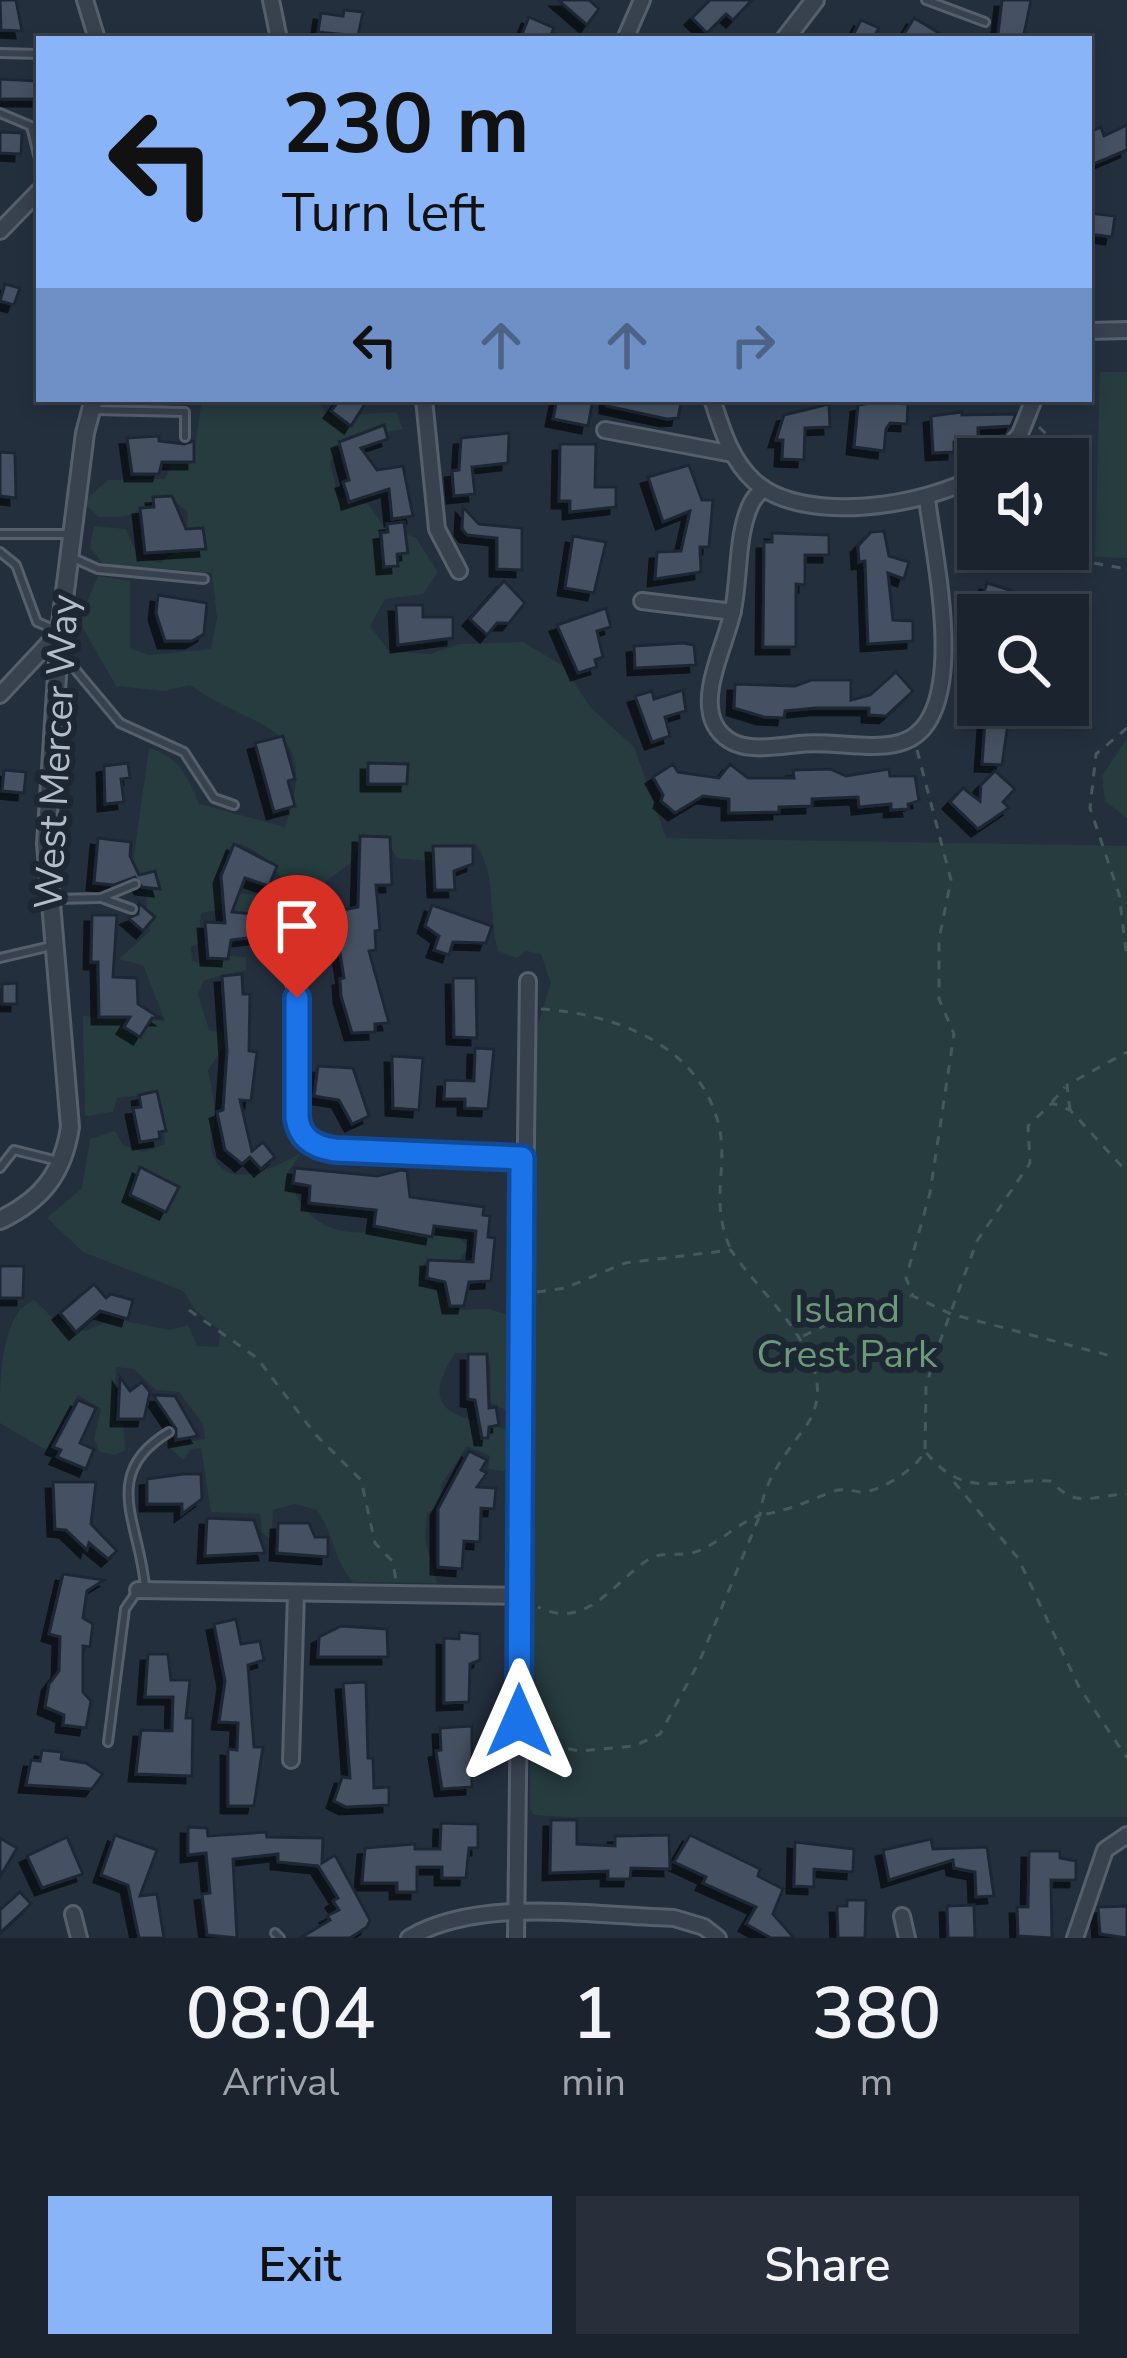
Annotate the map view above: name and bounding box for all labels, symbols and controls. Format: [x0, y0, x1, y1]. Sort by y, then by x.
text: 230 m [282, 67, 530, 182]
icon: left [84, 84, 240, 240]
text: Turn left [282, 176, 485, 250]
icon: left [342, 312, 408, 378]
icon: ahead [468, 312, 534, 378]
icon: ahead [594, 312, 660, 378]
icon: right [720, 312, 786, 378]
map controls [957, 438, 1089, 726]
button: sound [957, 438, 1089, 570]
street label: West Mercer Way [22, 593, 92, 911]
button: search [957, 594, 1089, 726]
pin [246, 875, 348, 998]
icon: arrive [264, 893, 330, 959]
park label: Island Crest Park [757, 1283, 938, 1381]
position arrow [456, 1658, 582, 1784]
text: 08:04 [186, 1965, 376, 2063]
text: 1 [572, 1965, 615, 2063]
text: 380 [812, 1965, 941, 2063]
text: Arrival [222, 2056, 339, 2109]
text: min [561, 2056, 626, 2109]
text: m [860, 2056, 893, 2109]
button: Exit [48, 2196, 552, 2334]
button: Share [576, 2196, 1079, 2334]

